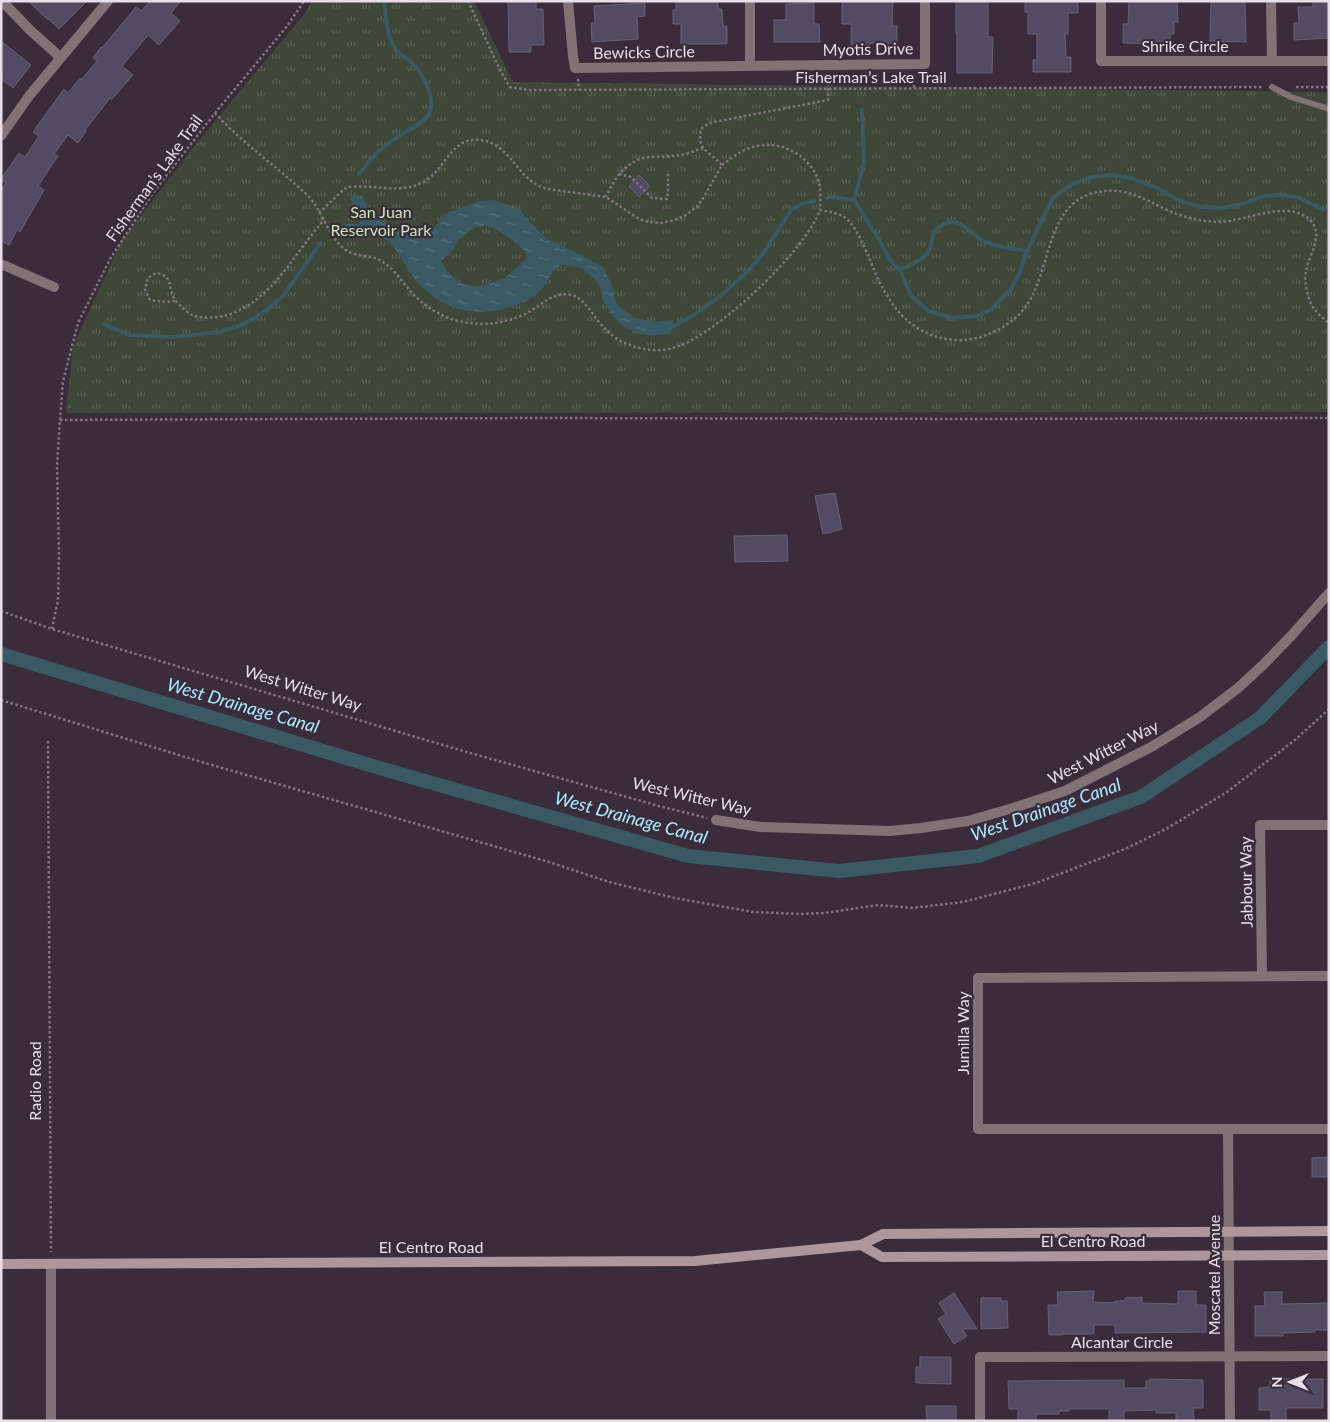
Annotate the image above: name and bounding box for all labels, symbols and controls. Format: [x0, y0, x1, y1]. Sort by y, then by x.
street label: Shrike Circle [1141, 36, 1229, 55]
street label: Myotis Drive [823, 38, 913, 59]
street label: Bewicks Circle [593, 41, 695, 62]
street label: Fisherman’s Lake Trail [795, 67, 947, 86]
street label: Fisherman’s Lake Trail [101, 111, 206, 245]
park label: San Juan Reservoir Park [331, 202, 432, 239]
street label: West Witter Way [242, 661, 365, 715]
water label: West Drainage Canal [165, 673, 322, 737]
street label: West Witter Way [1044, 715, 1162, 788]
street label: West Witter Way [631, 773, 754, 819]
water label: West Drainage Canal [968, 773, 1124, 845]
water label: West Drainage Canal [552, 786, 710, 848]
street label: Jabbour Way [1235, 835, 1256, 928]
street label: Jumilla Way [953, 990, 972, 1075]
street label: Radio Road [25, 1041, 44, 1121]
street label: Moscatel Avenue [1204, 1215, 1223, 1335]
street label: El Centro Road [1041, 1231, 1145, 1250]
street label: El Centro Road [379, 1237, 483, 1256]
street label: Alcantar Circle [1071, 1332, 1173, 1351]
north arrow [1265, 1357, 1315, 1407]
text: N [1268, 1377, 1285, 1387]

